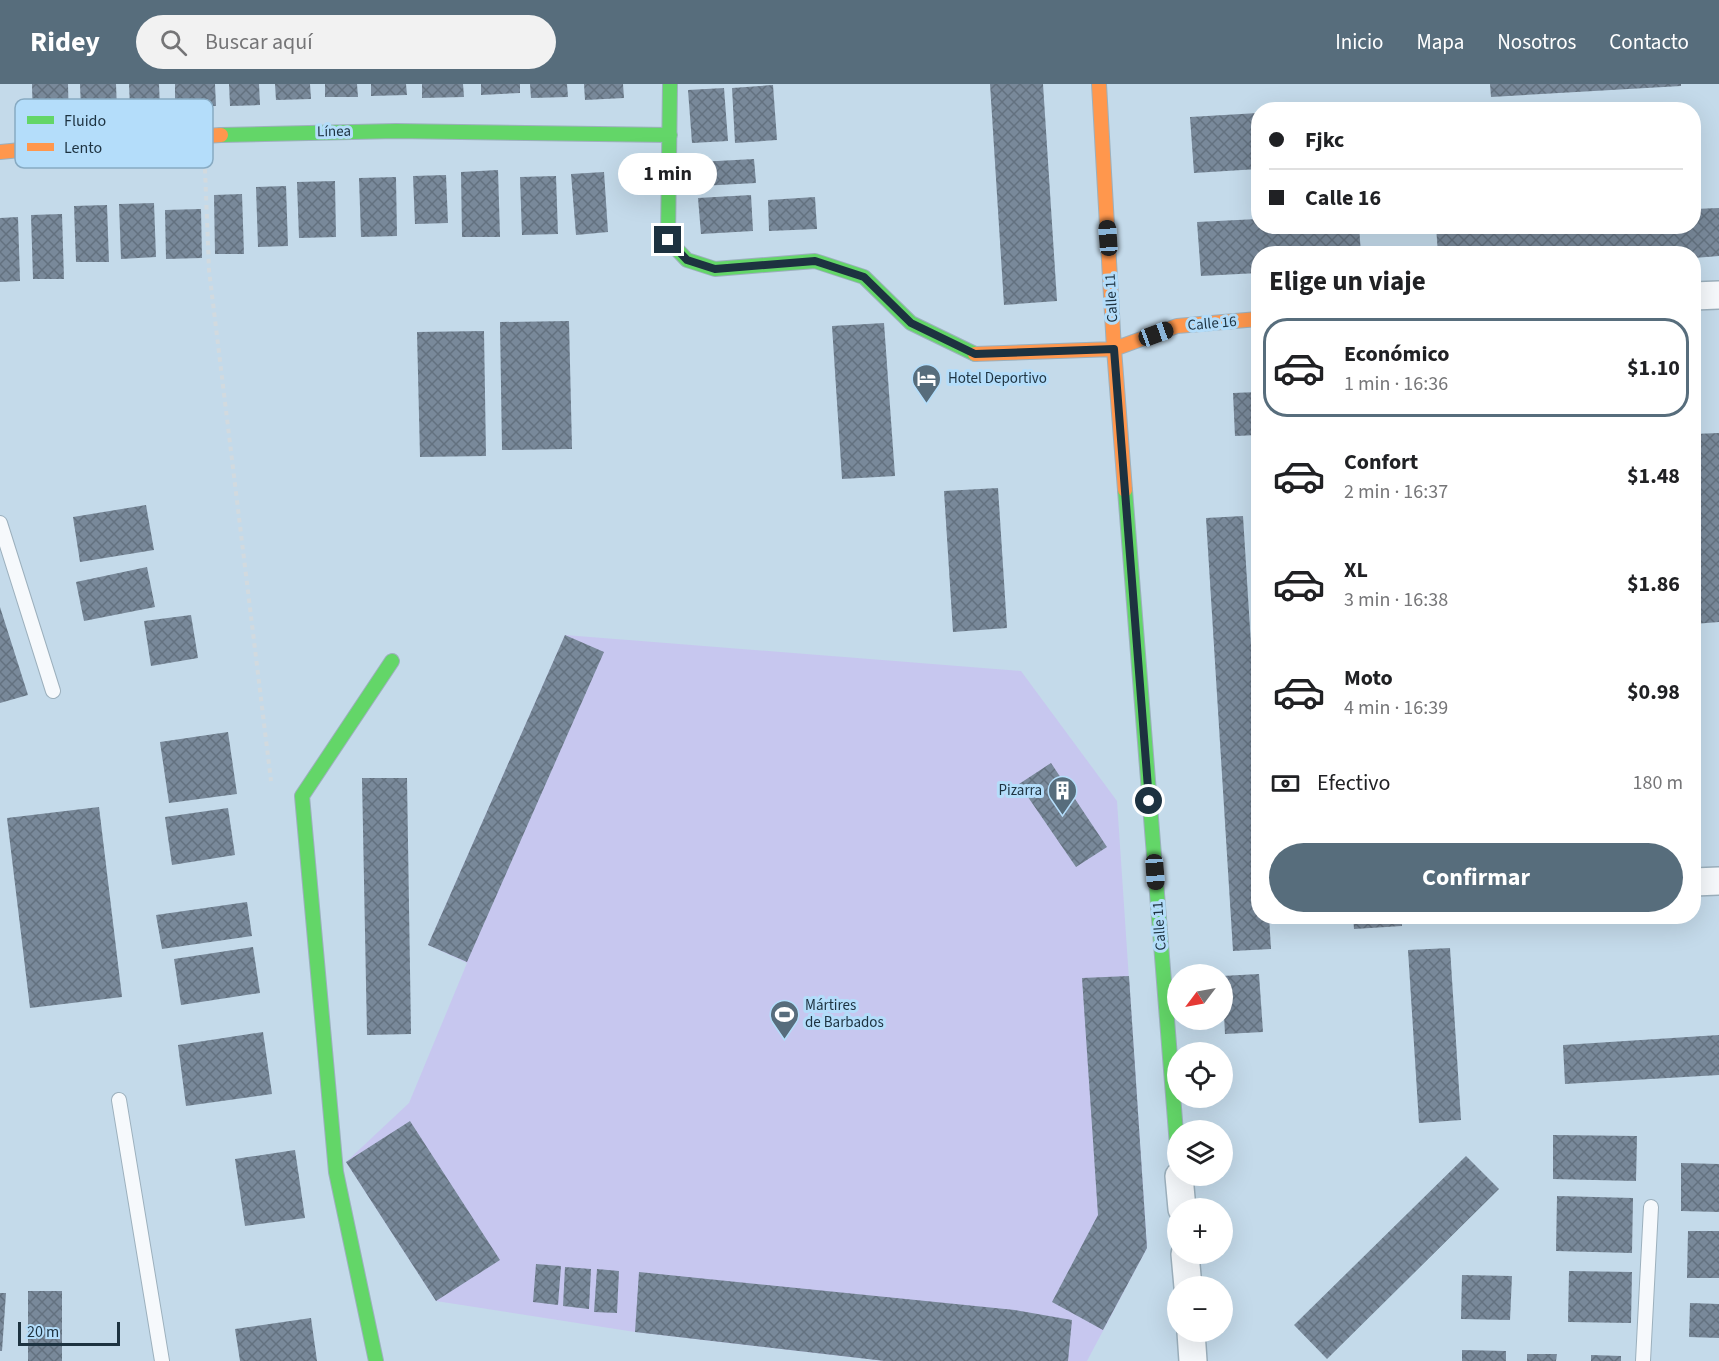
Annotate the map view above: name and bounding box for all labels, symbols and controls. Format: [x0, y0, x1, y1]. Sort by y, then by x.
search box [136, 15, 556, 69]
text: Ridey [30, 22, 100, 62]
icon: search [157, 26, 190, 59]
text: Buscar aquí [205, 26, 313, 58]
text: Inicio [1335, 27, 1383, 57]
text: Mapa [1416, 27, 1464, 57]
text: Nosotros [1497, 27, 1576, 57]
text: Contacto [1609, 27, 1689, 57]
legend [15, 99, 213, 168]
text: Fluido [64, 110, 106, 132]
street label: Línea [317, 121, 351, 142]
text: Fjkc [1305, 124, 1344, 156]
text: Lento [64, 137, 102, 159]
callout: 1 min [618, 153, 718, 195]
text: 1 min [643, 160, 692, 188]
text: Calle 16 [1305, 182, 1381, 214]
car [1098, 219, 1118, 257]
route end [654, 226, 681, 253]
text: Elige un viaje [1269, 262, 1426, 301]
street label: Calle 11 [1100, 273, 1123, 323]
street label: Calle 16 [1187, 311, 1237, 336]
car [1136, 319, 1176, 349]
text: Económico [1344, 338, 1449, 370]
icon: car [1272, 341, 1326, 395]
text: $1.10 [1627, 352, 1680, 384]
hotel icon: Hotel Deportivo [911, 362, 943, 404]
place label: Hotel Deportivo [948, 368, 1047, 389]
text: 1 min · 16:36 [1344, 370, 1448, 398]
text: Confort [1344, 446, 1418, 478]
icon: car [1272, 449, 1326, 503]
text: $1.48 [1627, 460, 1680, 492]
text: 2 min · 16:37 [1344, 478, 1448, 506]
text: XL [1344, 554, 1368, 586]
icon: car [1272, 557, 1326, 611]
text: $1.86 [1627, 568, 1680, 600]
text: 3 min · 16:38 [1344, 586, 1448, 614]
text: Moto [1344, 662, 1393, 694]
icon: car [1272, 665, 1326, 719]
text: $0.98 [1627, 676, 1680, 708]
text: 4 min · 16:39 [1344, 694, 1448, 722]
icon: cash [1269, 767, 1302, 800]
text: Efectivo [1317, 767, 1391, 799]
text: 180 m [1633, 769, 1683, 797]
building icon: Pizarra [1047, 774, 1079, 816]
place label: Pizarra [999, 780, 1042, 801]
route start [1135, 787, 1162, 814]
button: Confirmar [1269, 843, 1683, 912]
car [1145, 853, 1165, 891]
street label: Calle 11 [1147, 901, 1172, 951]
north arrow [1167, 964, 1233, 1030]
map controls [1167, 964, 1233, 1342]
place label: Mártires de Barbados [805, 995, 884, 1033]
sports icon: Mártires de Barbados [768, 998, 800, 1040]
button: locate [1167, 1042, 1233, 1108]
button: layers [1167, 1120, 1233, 1186]
button: + [1167, 1198, 1233, 1264]
button: − [1167, 1276, 1233, 1342]
scale bar [18, 1319, 120, 1346]
text: 20 m [27, 1321, 59, 1343]

